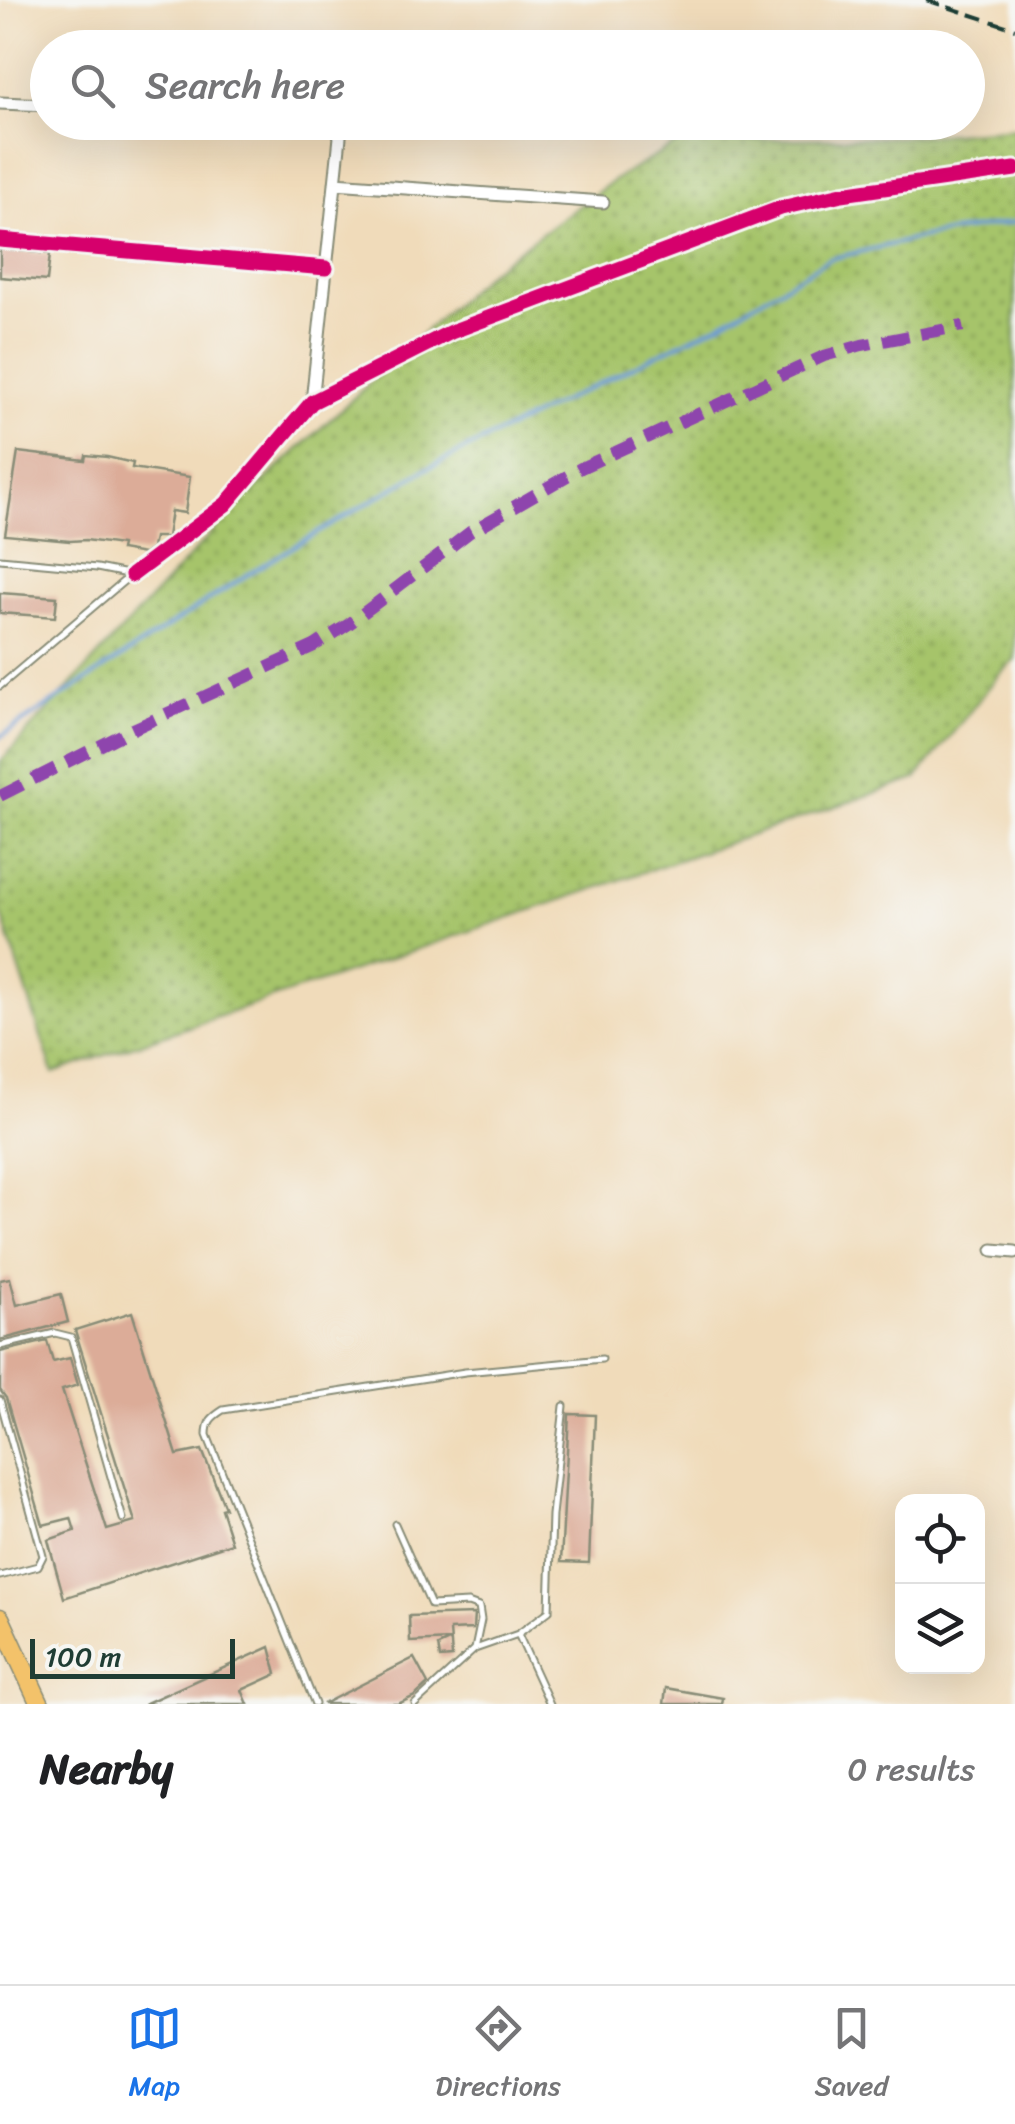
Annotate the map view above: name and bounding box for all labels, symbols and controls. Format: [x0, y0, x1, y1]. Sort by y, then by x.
search box [30, 30, 985, 140]
text: Search here [145, 52, 345, 119]
icon: search [65, 58, 120, 113]
map controls [895, 1494, 985, 1674]
button: locate [895, 1494, 985, 1584]
button: layers [895, 1584, 985, 1674]
text: 100 m [45, 1632, 121, 1681]
scale bar [30, 1634, 235, 1678]
text: Nearby [40, 1732, 173, 1806]
text: 0 results [847, 1741, 975, 1798]
tab: Map [127, 2001, 182, 2110]
tab: Directions [435, 2001, 561, 2110]
tab: Saved [814, 2001, 888, 2110]

